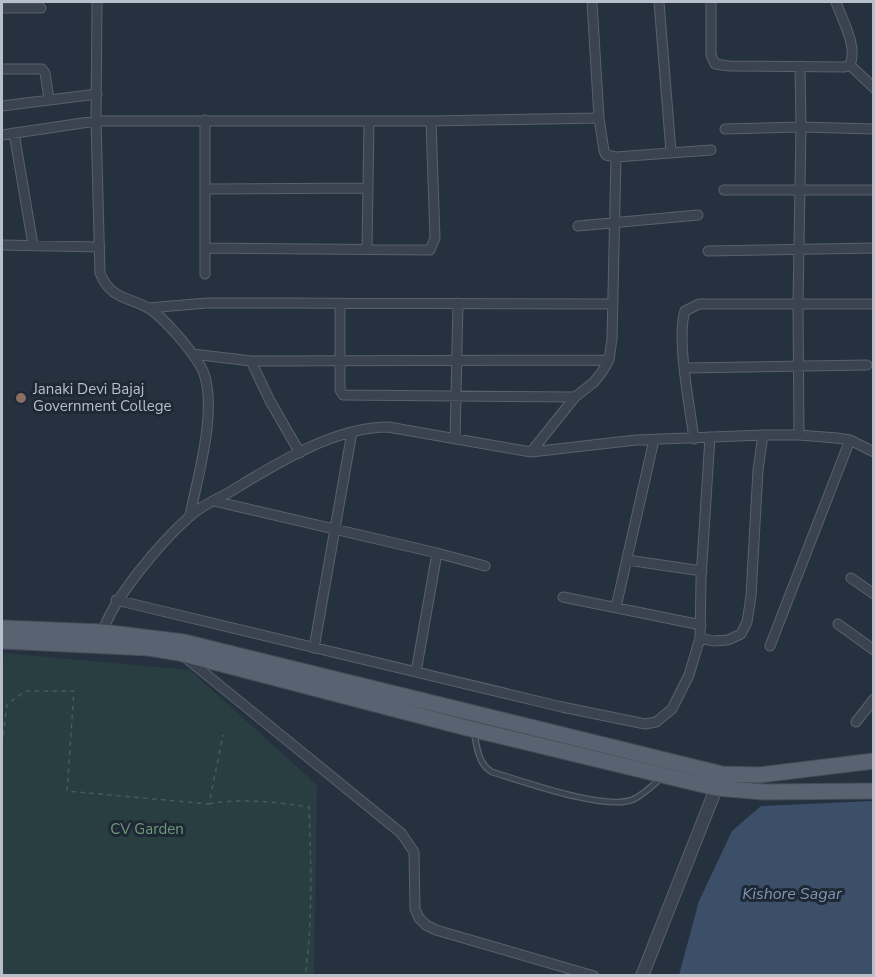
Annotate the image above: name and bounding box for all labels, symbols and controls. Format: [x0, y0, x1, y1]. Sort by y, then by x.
place label: Janaki Devi Bajaj Government College [32, 379, 172, 416]
marker: Janaki Devi Bajaj Government College [14, 391, 28, 405]
park label: CV Garden [110, 819, 184, 839]
water label: Kishore Sagar [742, 883, 843, 905]

